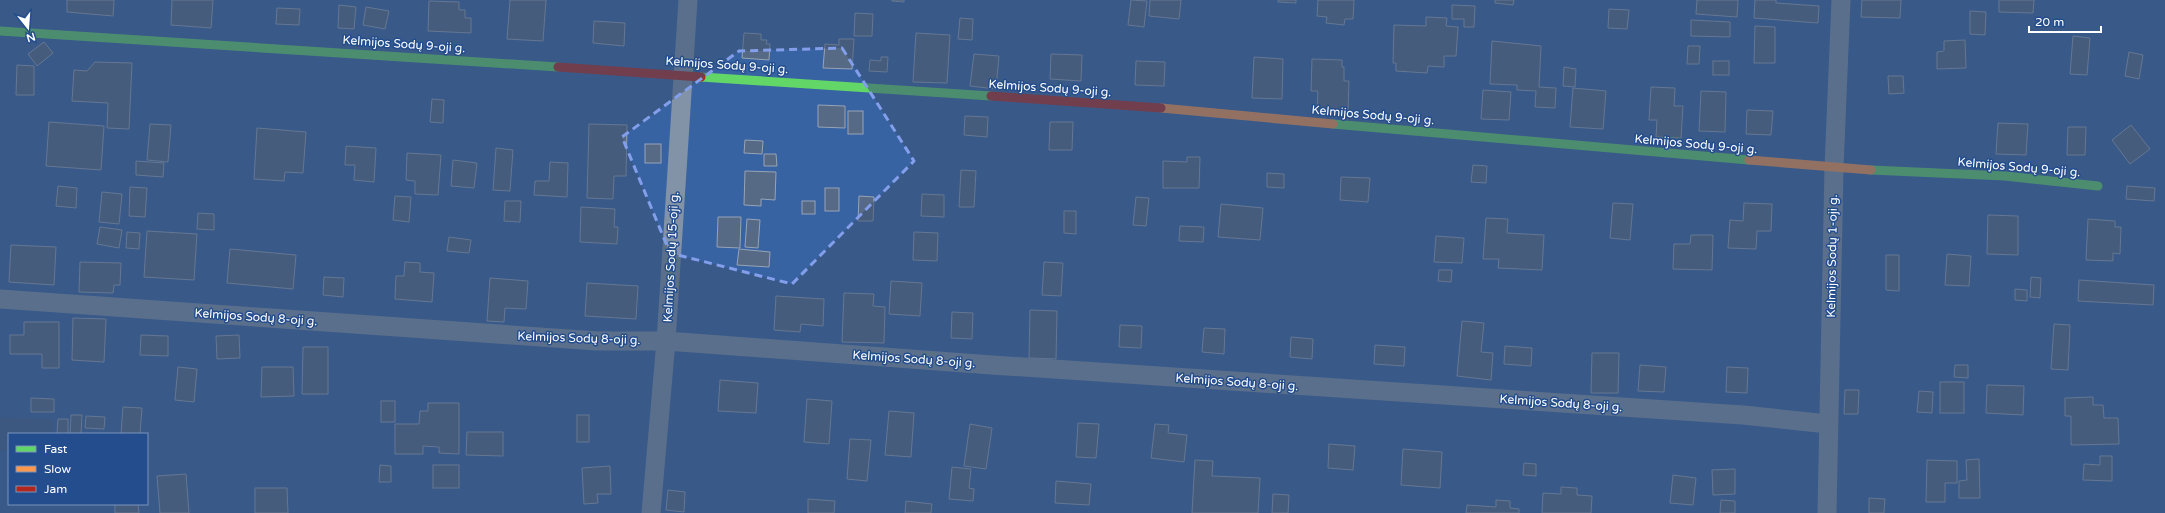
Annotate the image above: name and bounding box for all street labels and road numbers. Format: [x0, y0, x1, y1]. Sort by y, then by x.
street label: Kelmijos Sodų 9-oji g. [342, 33, 466, 55]
street label: Kelmijos Sodų 9-oji g. [665, 54, 789, 76]
street label: Kelmijos Sodų 9-oji g. [988, 77, 1112, 99]
street label: Kelmijos Sodų 9-oji g. [1311, 103, 1435, 127]
street label: Kelmijos Sodų 9-oji g. [1634, 132, 1758, 156]
street label: Kelmijos Sodų 9-oji g. [1957, 155, 2081, 179]
street label: Kelmijos Sodų 15-oji g. [661, 191, 681, 323]
street label: Kelmijos Sodų 1-oji g. [1824, 194, 1840, 318]
street label: Kelmijos Sodų 8-oji g. [194, 306, 318, 328]
street label: Kelmijos Sodų 8-oji g. [517, 329, 641, 347]
street label: Kelmijos Sodų 8-oji g. [852, 348, 976, 370]
street label: Kelmijos Sodų 8-oji g. [1175, 371, 1299, 393]
street label: Kelmijos Sodų 8-oji g. [1499, 392, 1623, 414]

